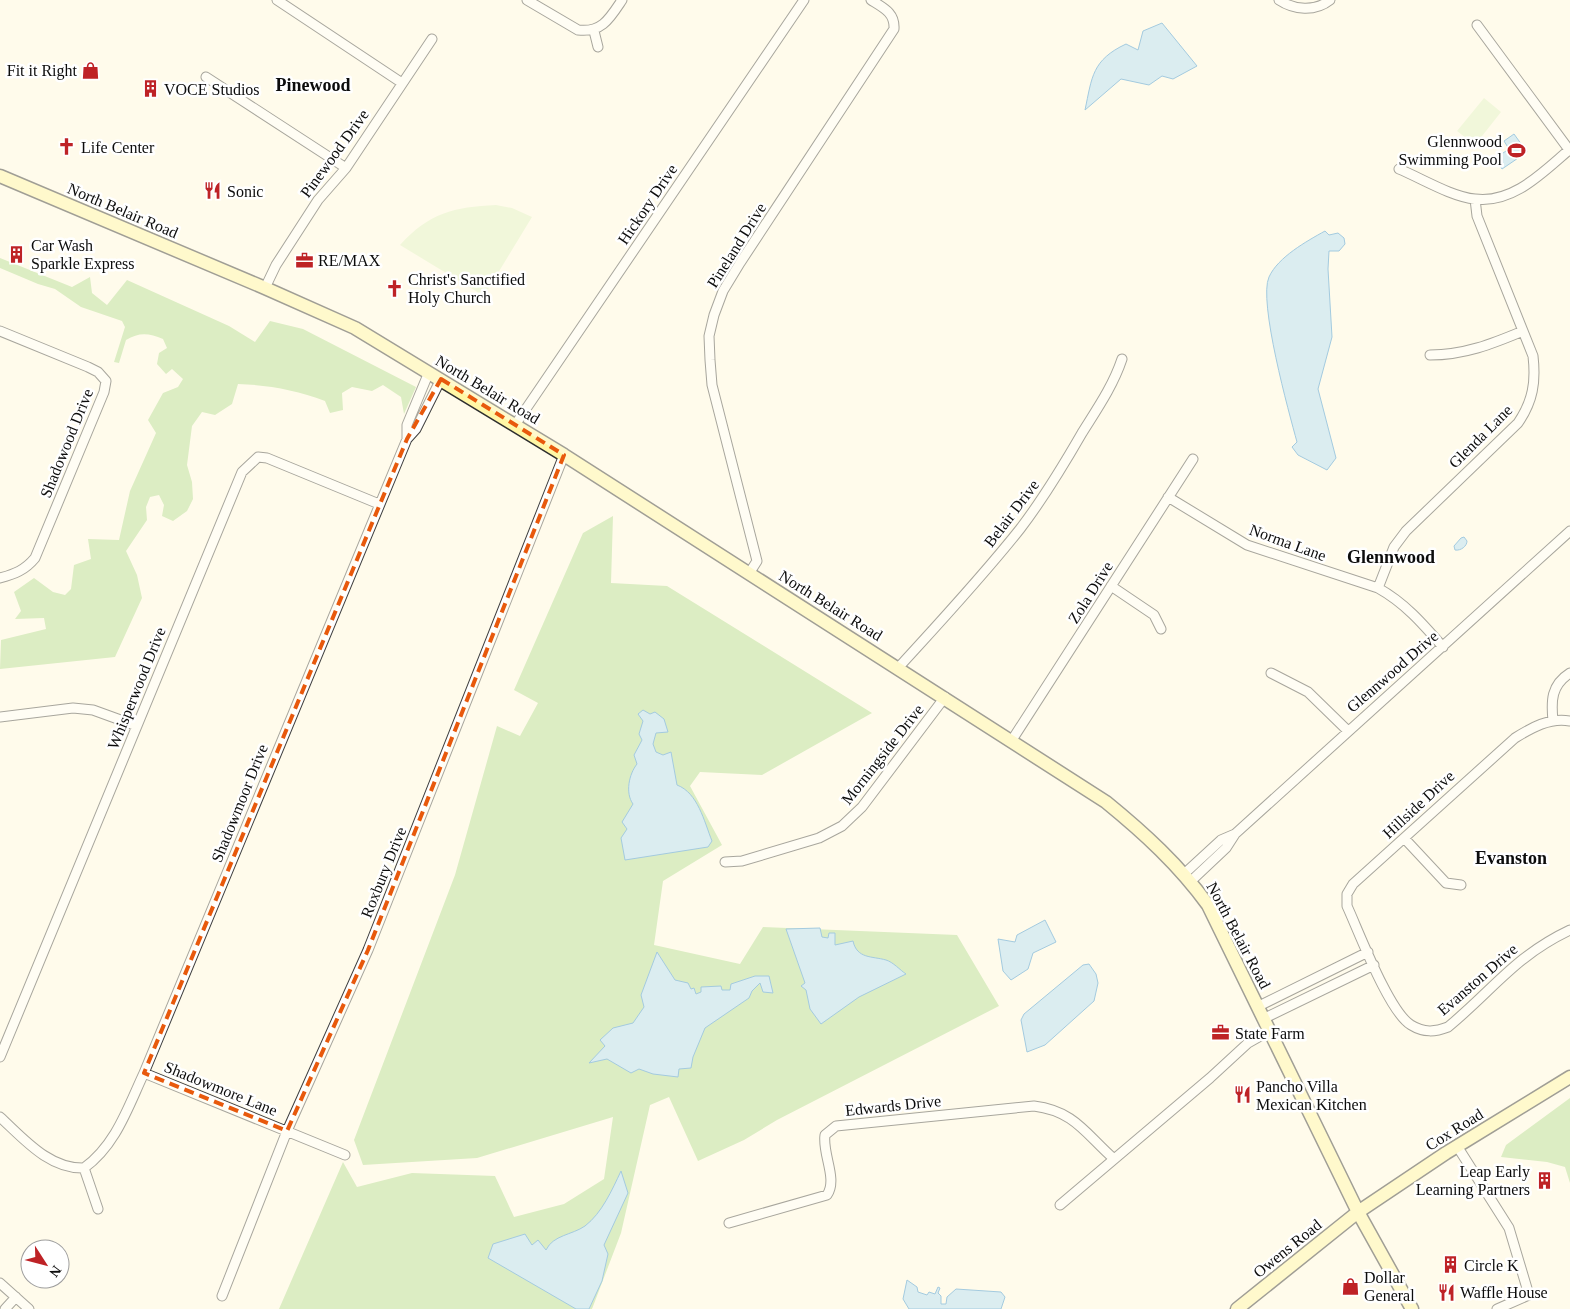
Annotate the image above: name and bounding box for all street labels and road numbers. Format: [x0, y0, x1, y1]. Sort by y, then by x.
street label: Pinewood Drive [297, 106, 372, 201]
street label: Hickory Drive [614, 161, 681, 248]
street label: North Belair Road [65, 180, 181, 241]
street label: Pineland Drive [704, 200, 769, 291]
street label: North Belair Road [433, 352, 543, 427]
street label: Shadowood Drive [37, 386, 96, 500]
street label: Glenda Lane [1445, 401, 1515, 471]
street label: Belair Drive [981, 476, 1042, 550]
street label: Norma Lane [1247, 521, 1329, 564]
street label: Zola Drive [1065, 558, 1116, 626]
street label: North Belair Road [776, 567, 885, 644]
street label: Whisperwood Drive [104, 625, 170, 752]
street label: Glennwood Drive [1343, 627, 1441, 716]
street label: Morningside Drive [838, 701, 927, 808]
street label: Shadowmoor Drive [208, 742, 271, 865]
street label: Hillside Drive [1379, 767, 1457, 842]
street label: Roxbury Drive [358, 824, 410, 920]
street label: North Belair Road [1203, 879, 1274, 991]
street label: Evanston Drive [1434, 940, 1521, 1019]
street label: Shadowmore Lane [162, 1058, 280, 1119]
street label: Edwards Drive [844, 1092, 942, 1119]
street label: Cox Road [1422, 1105, 1486, 1154]
street label: Owens Road [1250, 1216, 1325, 1281]

